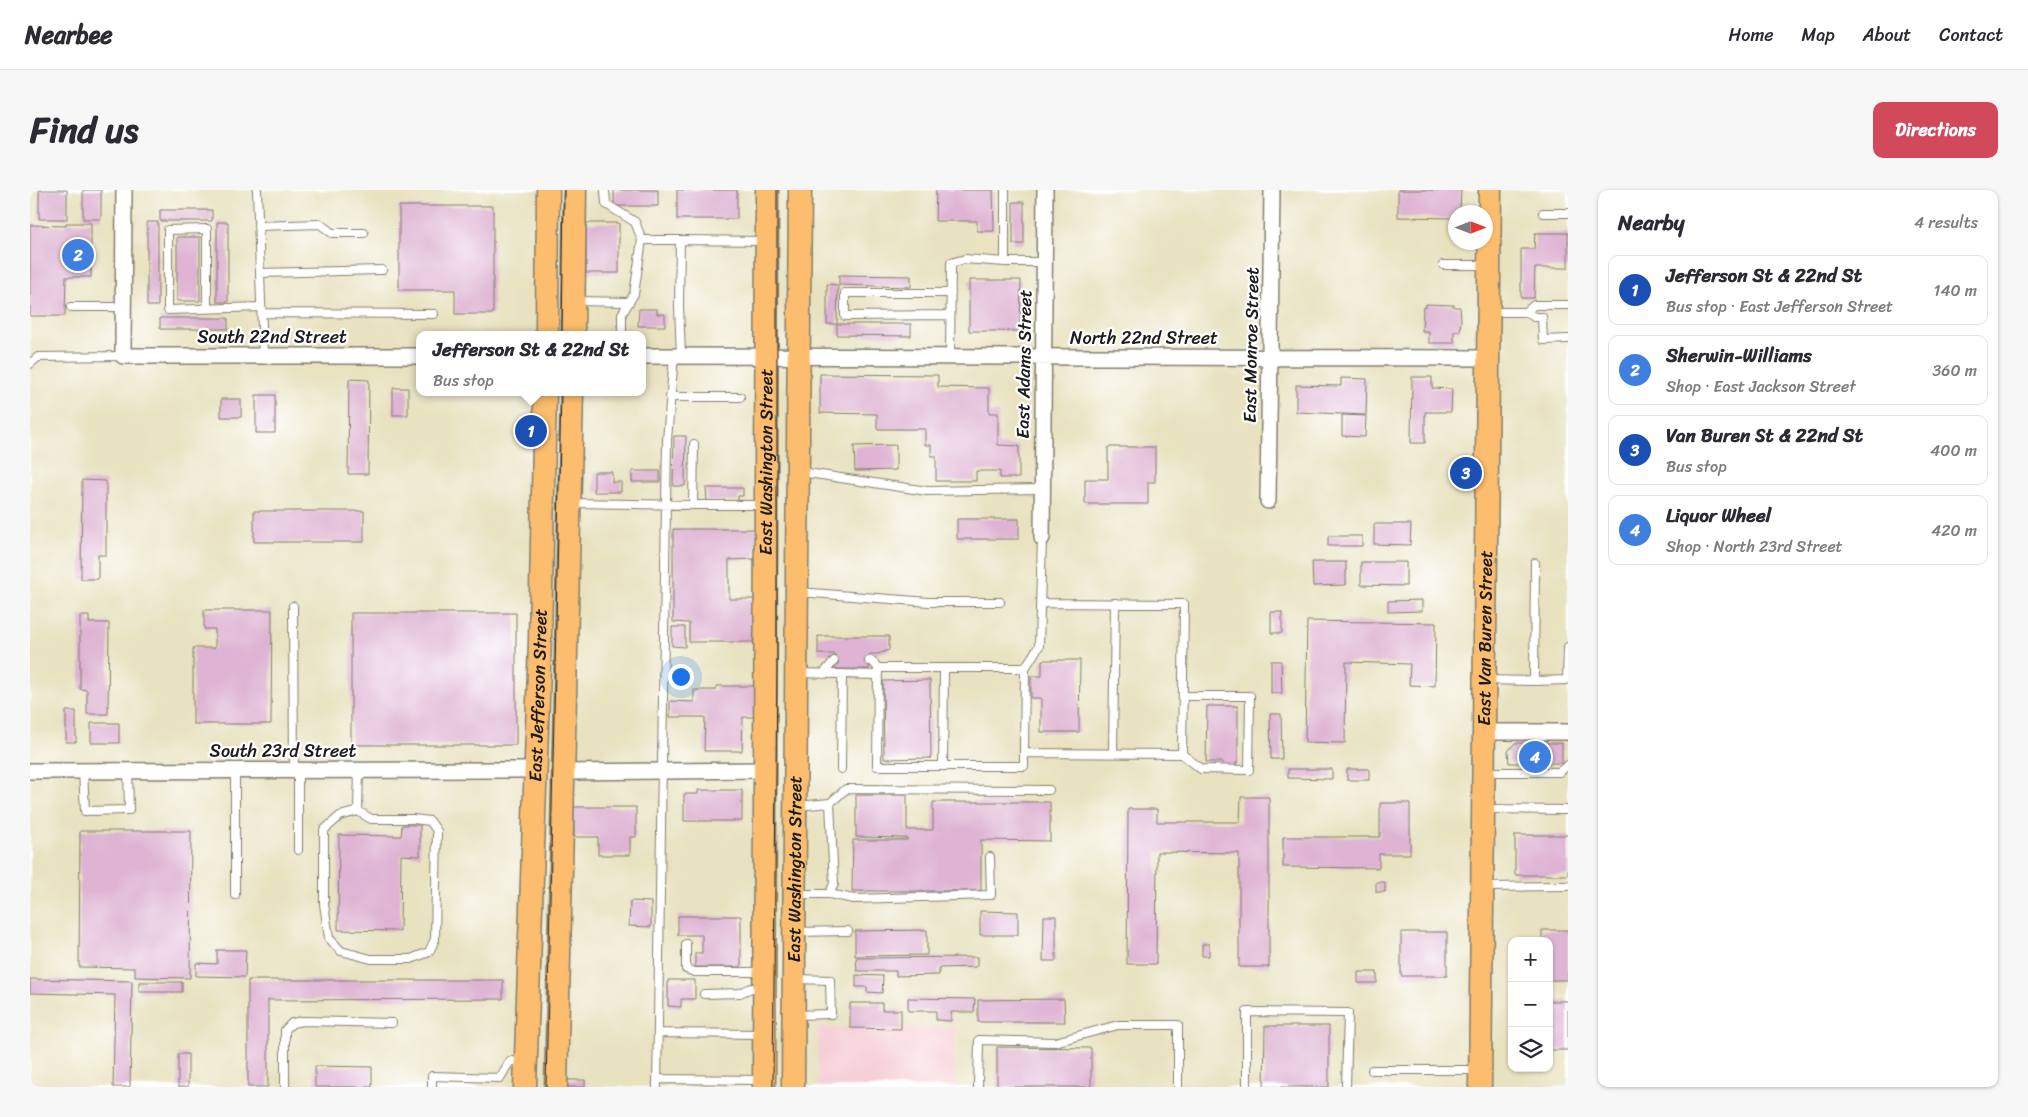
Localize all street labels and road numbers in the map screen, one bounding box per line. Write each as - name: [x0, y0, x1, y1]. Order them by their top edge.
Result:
- street label: East Monroe Street: [1234, 267, 1268, 423]
- street label: East Adams Street: [1007, 289, 1041, 439]
- street label: South 22nd Street: [197, 321, 347, 353]
- street label: North 22nd Street: [1070, 322, 1218, 354]
- street label: East Washington Street: [750, 369, 782, 555]
- street label: East Van Buren Street: [1468, 550, 1502, 726]
- street label: East Jefferson Street: [519, 608, 557, 782]
- street label: South 23rd Street: [210, 735, 357, 767]
- street label: East Washington Street: [778, 775, 811, 962]

